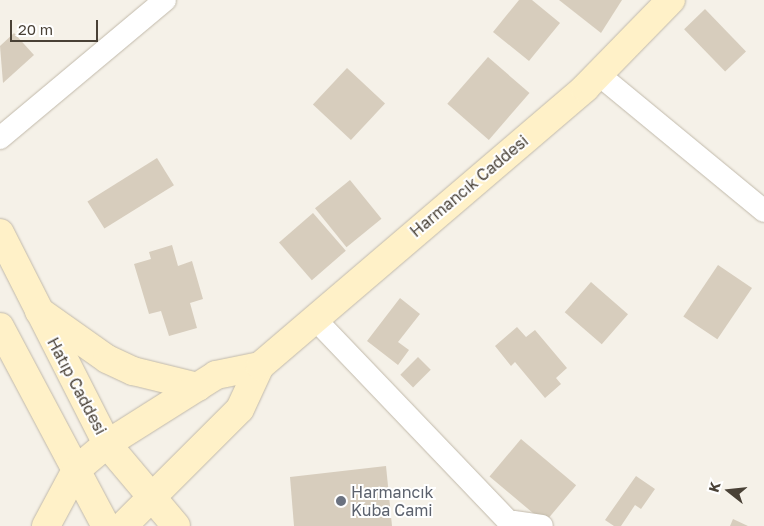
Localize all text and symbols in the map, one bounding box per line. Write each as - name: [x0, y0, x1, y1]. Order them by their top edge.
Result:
- scale bar: [12, 10, 100, 42]
- text: 20 m: [18, 20, 53, 38]
- street label: Harmancık Caddesi: [406, 131, 532, 241]
- street label: Hatıp Caddesi: [43, 334, 111, 438]
- north arrow: [704, 466, 754, 516]
- text: K: [705, 480, 724, 494]
- place label: Harmancık Kuba Cami: [351, 482, 434, 520]
- marker: Harmancık Kuba Cami: [335, 495, 347, 507]

